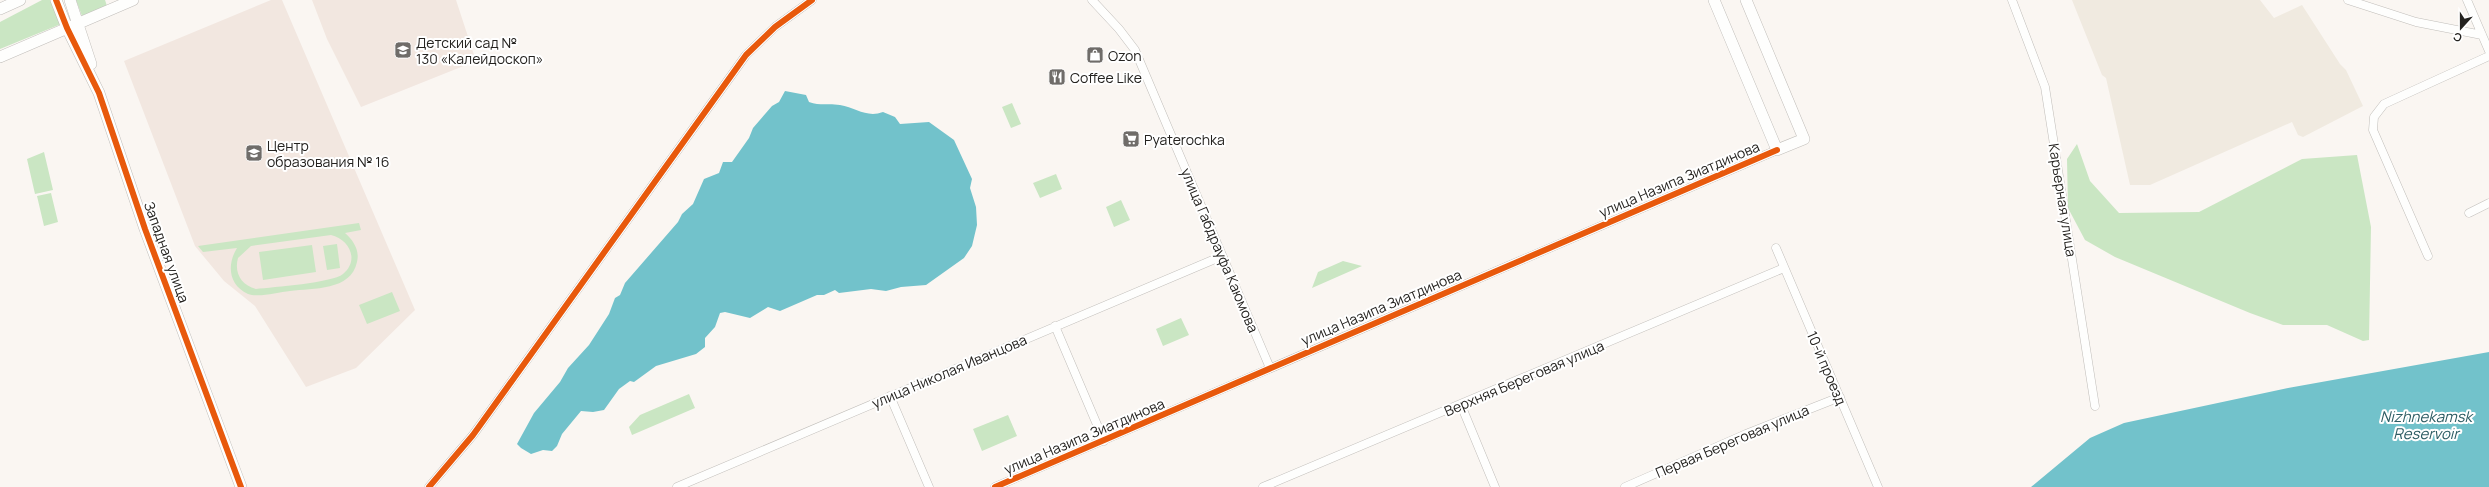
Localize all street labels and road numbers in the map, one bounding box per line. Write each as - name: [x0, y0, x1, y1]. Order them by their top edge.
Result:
- street label: улица Назипа Зиатдинова: [1596, 137, 1762, 221]
- street label: Карьерная улица: [2045, 142, 2081, 258]
- street label: улица Габдрауфа Каюмова: [1177, 165, 1263, 335]
- street label: Западная улица: [140, 199, 194, 305]
- street label: улица Назипа Зиатдинова: [1298, 265, 1464, 349]
- street label: 10-й проезд: [1803, 328, 1851, 408]
- street label: улица Николая Иванцова: [869, 330, 1029, 412]
- street label: Верхняя Береговая улица: [1441, 336, 1607, 420]
- street label: улица Назипа Зиатдинова: [1001, 394, 1167, 478]
- street label: Первая Береговая улица: [1652, 400, 1812, 482]

